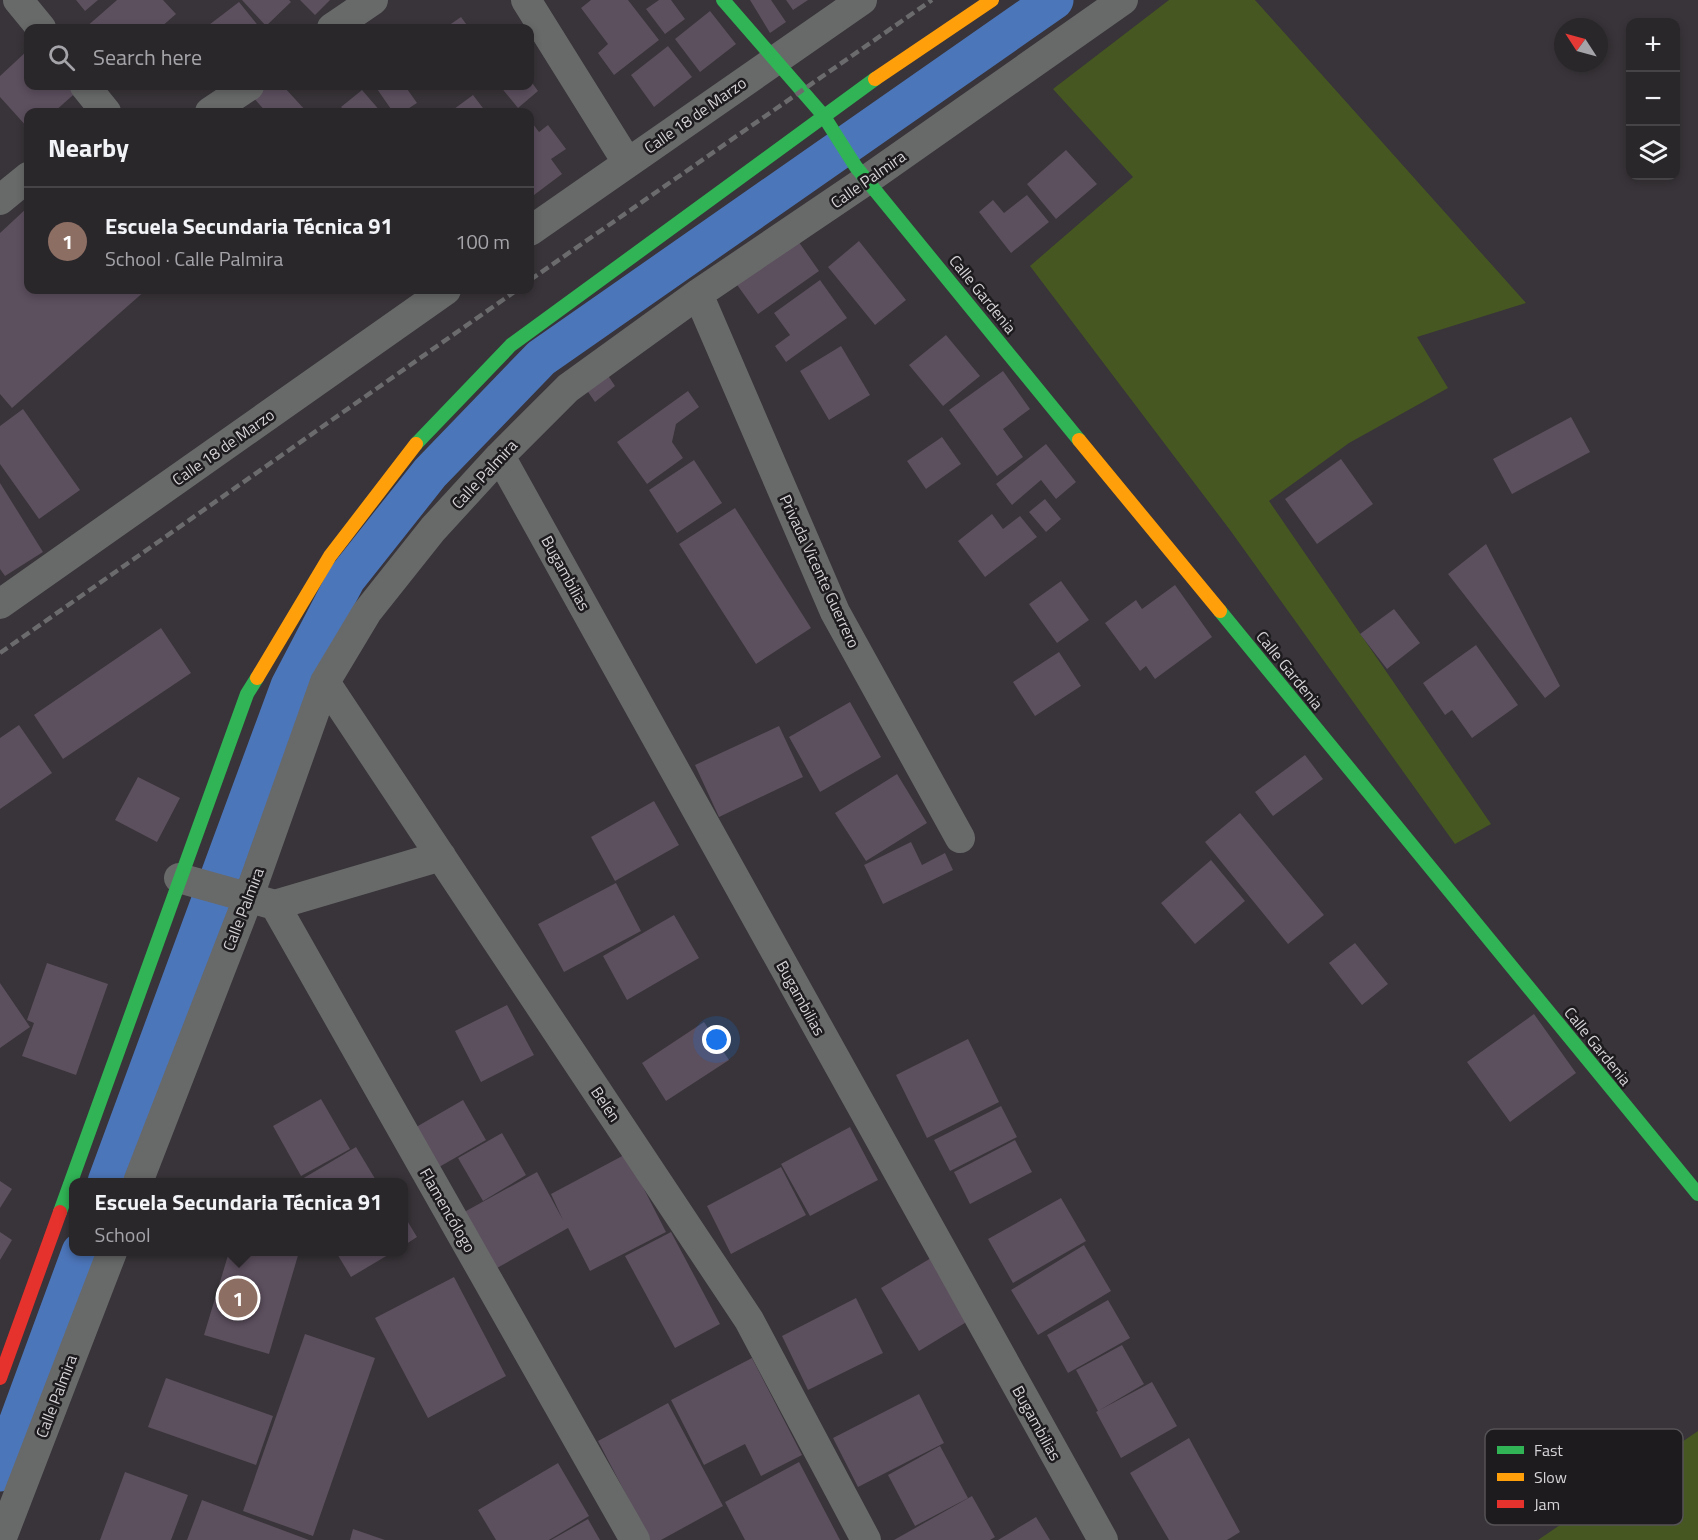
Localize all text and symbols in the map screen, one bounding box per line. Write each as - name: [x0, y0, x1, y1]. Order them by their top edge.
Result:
- north arrow: [1554, 18, 1608, 72]
- map controls: [1626, 18, 1680, 180]
- button: +: [1626, 18, 1680, 72]
- search box: [24, 24, 534, 90]
- text: Search here: [93, 40, 202, 74]
- icon: search: [45, 41, 78, 74]
- street label: Calle 18 de Marzo: [639, 71, 751, 159]
- button: −: [1626, 72, 1680, 126]
- button: layers: [1626, 126, 1680, 180]
- text: Nearby: [48, 128, 129, 167]
- street label: Calle Palmira: [825, 144, 911, 214]
- text: Escuela Secundaria Técnica 91: [105, 209, 393, 243]
- text: 1: [62, 226, 73, 257]
- text: 100 m: [455, 226, 510, 257]
- text: School · Calle Palmira: [105, 243, 283, 274]
- street label: Calle Gardenia: [944, 249, 1022, 339]
- street label: Calle 18 de Marzo: [167, 403, 279, 491]
- street label: Calle Palmira: [445, 434, 523, 514]
- street label: Privada Vicente Guerrero: [774, 490, 866, 652]
- street label: Bugambilias: [535, 531, 597, 615]
- street label: Calle Gardenia: [1251, 625, 1329, 715]
- street label: Calle Palmira: [216, 864, 270, 954]
- street label: Bugambilias: [770, 956, 832, 1040]
- street label: Calle Gardenia: [1559, 1001, 1637, 1091]
- your location: [702, 1025, 731, 1054]
- street label: Belén: [585, 1081, 627, 1127]
- street label: Flamencólogo: [414, 1163, 482, 1257]
- popup: [69, 1178, 408, 1256]
- text: Escuela Secundaria Técnica 91: [95, 1185, 382, 1219]
- text: School: [95, 1219, 151, 1250]
- pin: 1: [218, 1276, 258, 1320]
- street label: Calle Palmira: [29, 1351, 83, 1441]
- street label: Bugambilias: [1006, 1381, 1068, 1465]
- legend: [1485, 1429, 1683, 1525]
- text: Fast: [1534, 1438, 1563, 1462]
- text: Slow: [1534, 1465, 1567, 1489]
- text: Jam: [1534, 1492, 1560, 1516]

